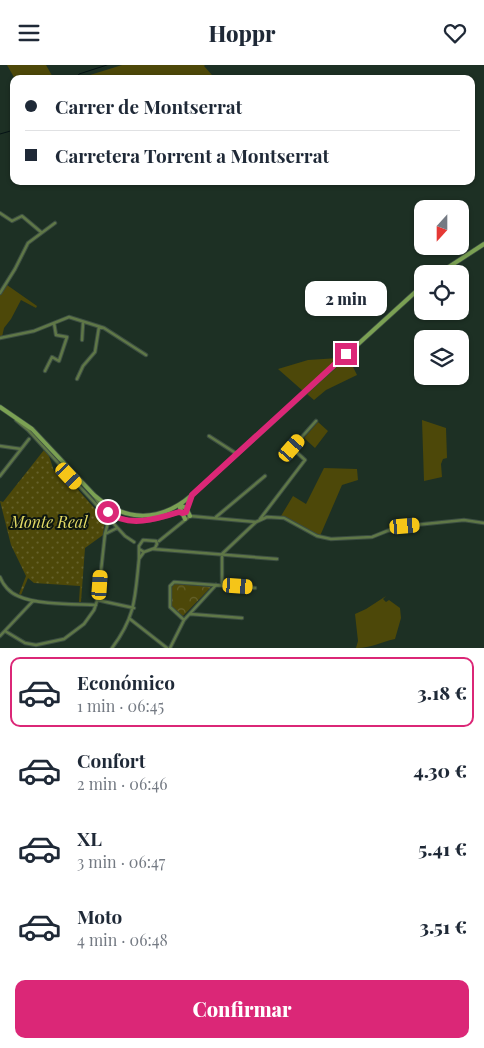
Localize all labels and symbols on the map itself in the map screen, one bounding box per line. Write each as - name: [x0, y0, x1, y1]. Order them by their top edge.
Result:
- north arrow: [414, 200, 469, 255]
- callout: 2 min: [305, 281, 387, 317]
- route end: [335, 343, 357, 365]
- car: [276, 432, 307, 464]
- car: [53, 460, 84, 492]
- route start: [97, 501, 119, 523]
- park label: Monte Real: [9, 511, 88, 532]
- car: [389, 517, 420, 535]
- car: [91, 570, 108, 600]
- car: [222, 577, 253, 595]

